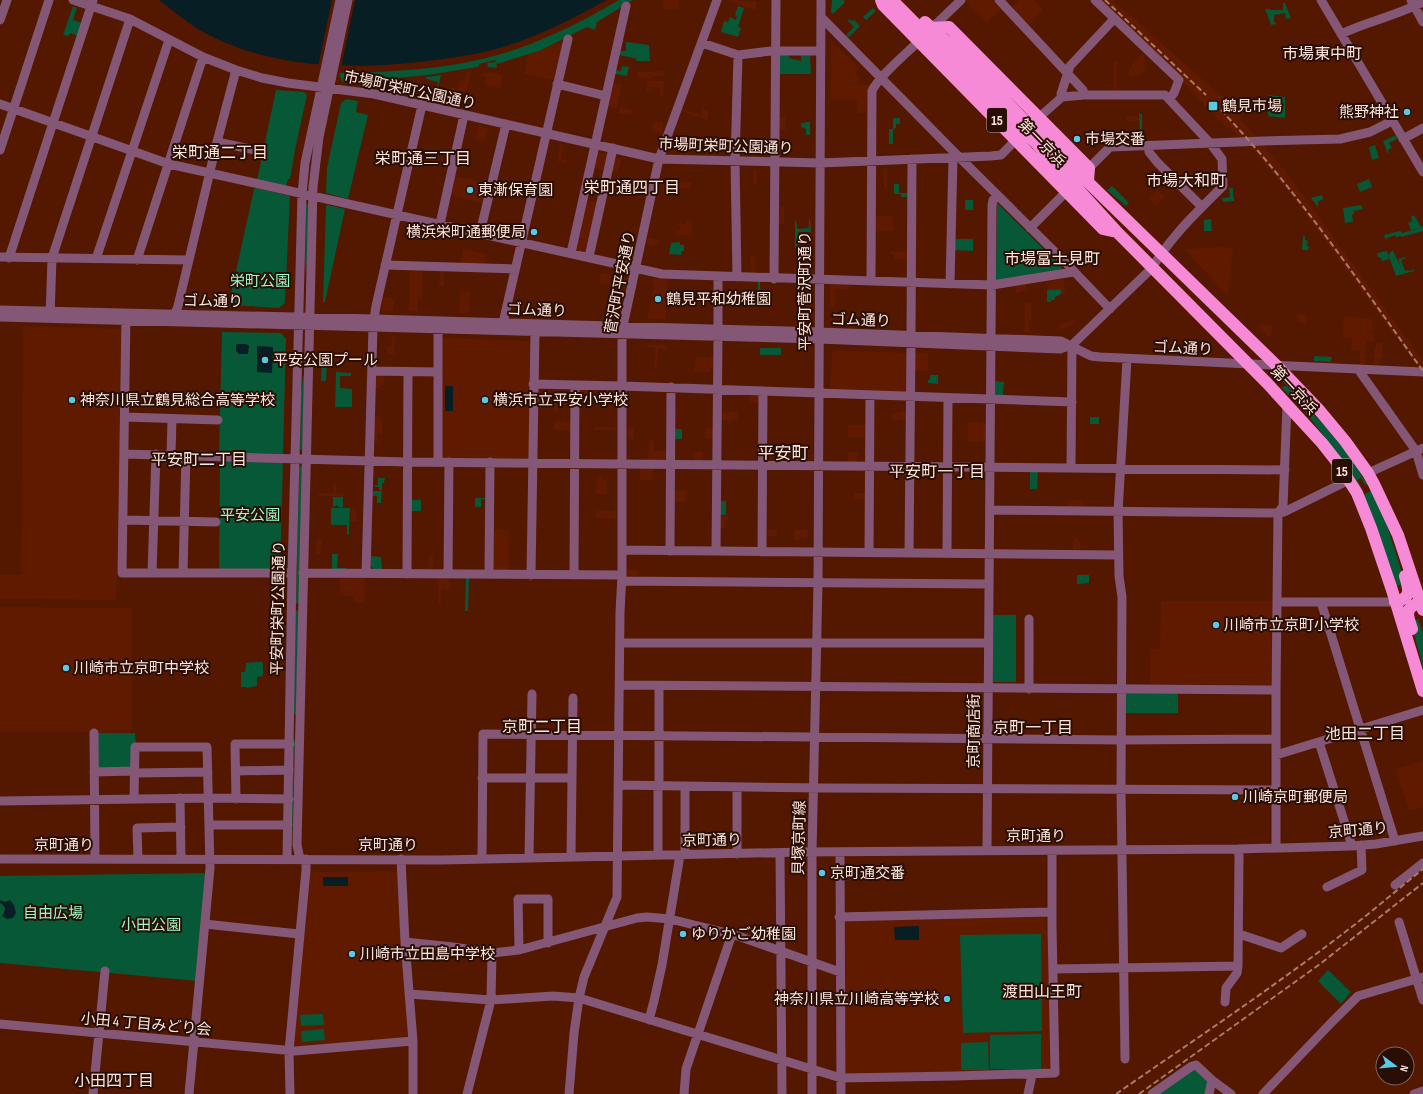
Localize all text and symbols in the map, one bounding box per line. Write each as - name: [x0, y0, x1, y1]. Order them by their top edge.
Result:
- district label: 市場東中町: [1282, 45, 1362, 64]
- street label: 市場町栄町公園通り: [342, 67, 478, 114]
- place label: 鶴見市場: [1222, 97, 1282, 116]
- marker: 鶴見市場: [1207, 100, 1219, 112]
- place label: 熊野神社: [1339, 103, 1399, 122]
- marker: 熊野神社: [1402, 107, 1412, 117]
- road number: 15: [987, 108, 1007, 132]
- street label: 第一京浜: [1014, 115, 1069, 172]
- place label: 市場交番: [1085, 130, 1145, 149]
- marker: 市場交番: [1072, 134, 1082, 144]
- street label: 市場町栄町公園通り: [658, 135, 794, 158]
- district label: 栄町通二丁目: [172, 144, 268, 163]
- district label: 栄町通三丁目: [375, 150, 471, 169]
- district label: 市場大和町: [1146, 172, 1226, 191]
- district label: 栄町通四丁目: [584, 179, 680, 198]
- place label: 東漸保育園: [478, 181, 553, 200]
- marker: 東漸保育園: [465, 185, 475, 195]
- place label: 横浜栄町通郵便局: [406, 223, 526, 242]
- marker: 横浜栄町通郵便局: [529, 227, 539, 237]
- street label: 菅沢町平安通り: [601, 229, 640, 335]
- street label: 平安町菅沢町通り: [796, 231, 815, 351]
- district label: 市場富士見町: [1004, 250, 1100, 269]
- park label: 栄町公園: [230, 272, 290, 291]
- place label: 鶴見平和幼稚園: [666, 290, 771, 309]
- street label: ゴム通り: [183, 291, 243, 312]
- marker: 鶴見平和幼稚園: [653, 294, 663, 304]
- street label: ゴム通り: [507, 300, 567, 321]
- street label: ゴム通り: [831, 310, 891, 331]
- street label: ゴム通り: [1153, 337, 1213, 360]
- place label: 平安公園プール: [273, 351, 378, 370]
- marker: 平安公園プール: [260, 355, 270, 365]
- street label: 第一京浜: [1266, 362, 1321, 419]
- place label: 神奈川県立鶴見総合高等学校: [80, 391, 275, 410]
- place label: 横浜市立平安小学校: [493, 391, 628, 410]
- marker: 神奈川県立鶴見総合高等学校: [67, 395, 77, 405]
- marker: 横浜市立平安小学校: [480, 395, 490, 405]
- district label: 平安町: [758, 444, 809, 464]
- district label: 平安町二丁目: [151, 451, 247, 470]
- road number: 15: [1332, 459, 1352, 483]
- district label: 平安町一丁目: [889, 463, 985, 482]
- park label: 平安公園: [220, 506, 280, 525]
- street label: 平安町栄町公園通り: [268, 540, 289, 676]
- place label: 川崎市立京町小学校: [1224, 616, 1359, 635]
- marker: 川崎市立京町小学校: [1211, 620, 1221, 630]
- place label: 川崎市立京町中学校: [74, 659, 209, 678]
- marker: 川崎市立京町中学校: [61, 663, 71, 673]
- street label: 京町商店街: [965, 693, 984, 769]
- district label: 京町二丁目: [502, 718, 582, 737]
- district label: 京町一丁目: [993, 719, 1073, 738]
- district label: 池田二丁目: [1325, 725, 1405, 744]
- place label: 川崎京町郵便局: [1243, 788, 1348, 807]
- marker: 川崎京町郵便局: [1230, 792, 1240, 802]
- street label: 貝塚京町線: [789, 800, 810, 876]
- street label: 京町通り: [1327, 818, 1389, 843]
- street label: 京町通り: [1006, 827, 1066, 846]
- street label: 京町通り: [682, 830, 742, 851]
- street label: 京町通り: [34, 836, 94, 855]
- street label: 京町通り: [358, 836, 418, 855]
- place label: 京町通交番: [830, 864, 905, 883]
- marker: 京町通交番: [817, 868, 827, 878]
- park label: 自由広場: [23, 904, 83, 923]
- park label: 小田公園: [121, 916, 181, 935]
- place label: ゆりかご幼稚園: [691, 925, 796, 944]
- marker: ゆりかご幼稚園: [678, 929, 688, 939]
- place label: 川崎市立田島中学校: [360, 945, 495, 964]
- marker: 川崎市立田島中学校: [347, 949, 357, 959]
- district label: 渡田山王町: [1002, 983, 1082, 1002]
- place label: 神奈川県立川崎高等学校: [774, 990, 939, 1009]
- marker: 神奈川県立川崎高等学校: [942, 994, 952, 1004]
- street label: 小田 4 丁目みどり会: [80, 1009, 212, 1040]
- north arrow: [1375, 1046, 1415, 1086]
- text: N: [1397, 1064, 1411, 1073]
- district label: 小田四丁目: [74, 1072, 154, 1091]

